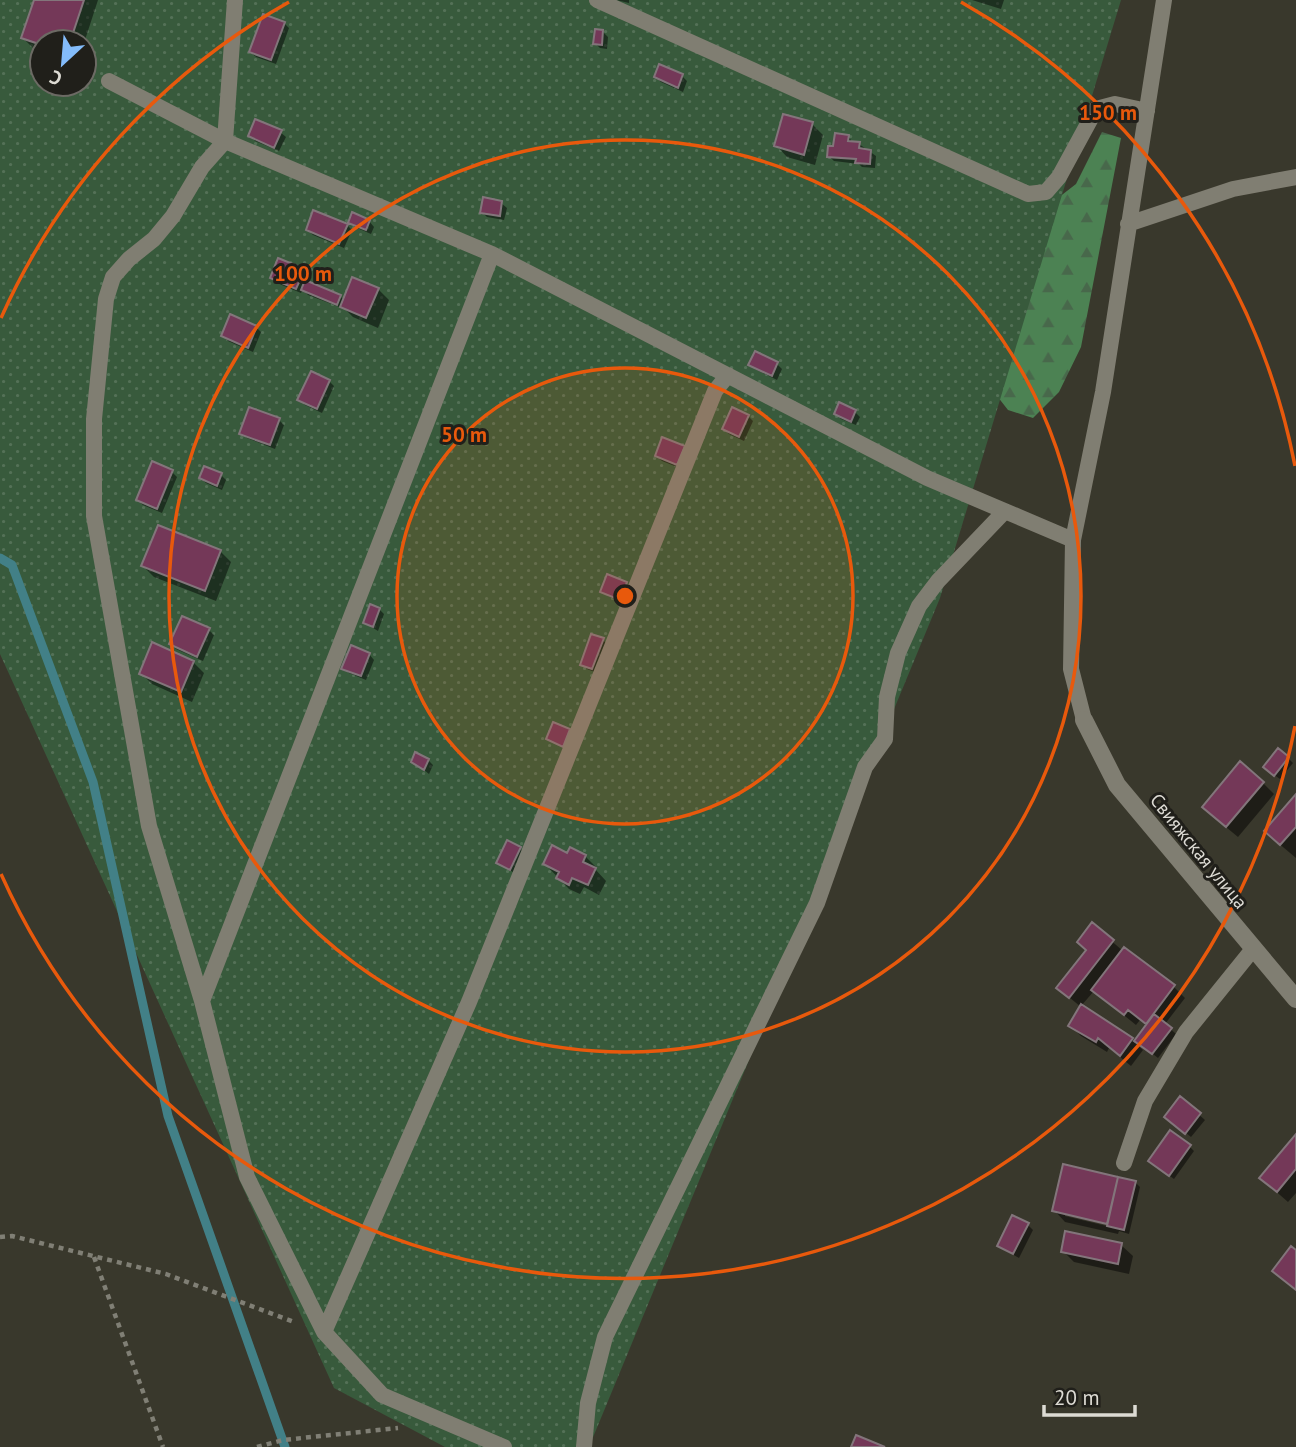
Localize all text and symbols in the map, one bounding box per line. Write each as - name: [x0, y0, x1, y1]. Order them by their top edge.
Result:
- north arrow: [28, 28, 98, 98]
- text: С: [45, 65, 66, 91]
- text: 150 m: [1079, 99, 1137, 126]
- text: 100 m: [274, 260, 332, 287]
- text: 50 m: [441, 421, 487, 448]
- centre of rings: [613, 584, 637, 608]
- street label: Свияжская улица: [1145, 788, 1253, 914]
- scale bar: [1044, 1374, 1135, 1418]
- text: 20 m: [1054, 1384, 1100, 1411]

